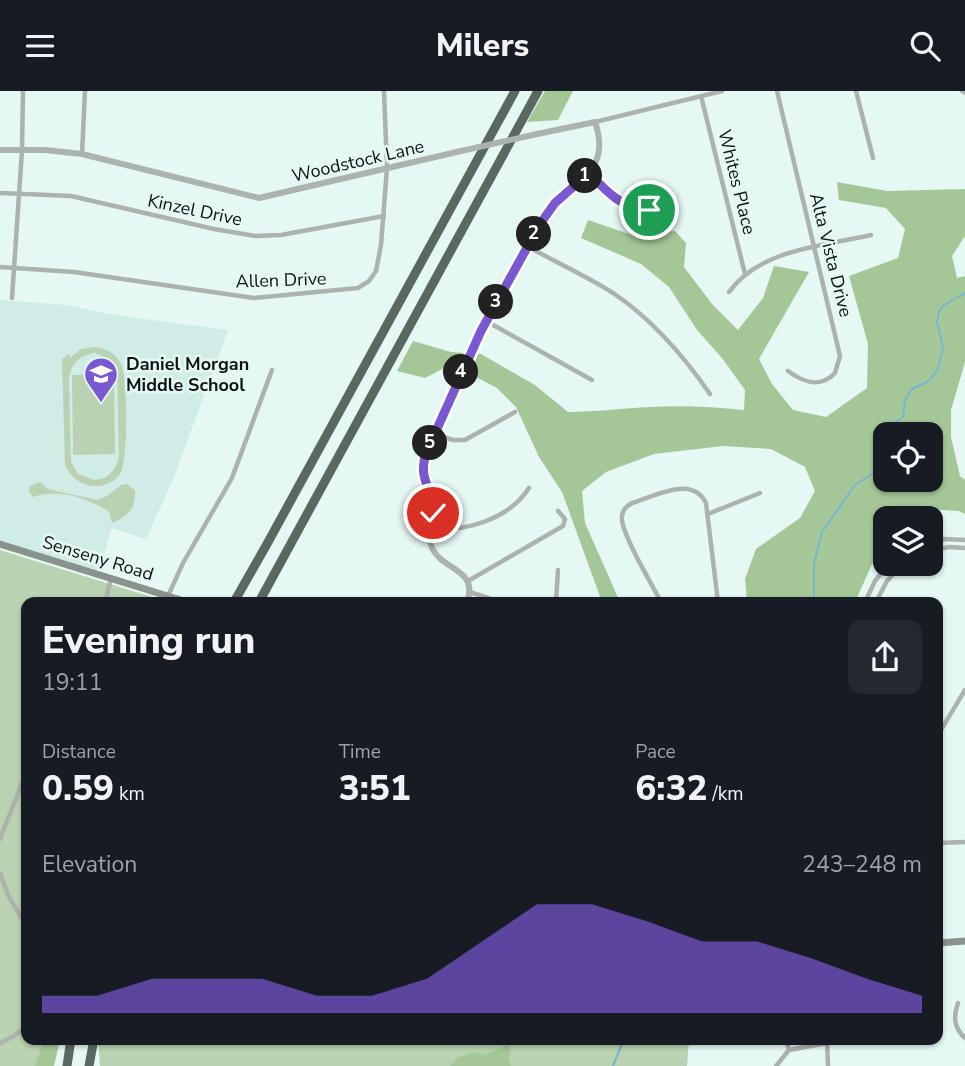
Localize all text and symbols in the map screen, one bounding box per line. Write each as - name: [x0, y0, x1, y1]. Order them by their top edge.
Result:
- text: Milers: [436, 24, 529, 67]
- icon: menu: [21, 27, 59, 65]
- icon: search: [906, 27, 944, 65]
- street label: Whites Place: [712, 127, 762, 237]
- street label: Woodstock Lane: [289, 134, 427, 188]
- pin: 1: [568, 159, 602, 193]
- text: 1: [579, 162, 590, 188]
- pin: [619, 180, 679, 240]
- street label: Kinzel Drive: [146, 188, 244, 232]
- street label: Alta Vista Drive: [804, 190, 858, 320]
- icon: arrive: [630, 191, 668, 229]
- pin: 2: [516, 216, 552, 251]
- text: 2: [528, 220, 539, 246]
- street label: Allen Drive: [235, 266, 327, 294]
- pin: 3: [478, 285, 514, 319]
- text: 3: [490, 288, 501, 314]
- place label: Daniel Morgan Middle School: [126, 352, 249, 397]
- school or university icon: Daniel Morgan Middle School: [82, 355, 120, 404]
- pin: 4: [444, 355, 478, 389]
- text: 4: [455, 358, 466, 384]
- map controls: [873, 422, 943, 576]
- button: locate: [873, 422, 943, 492]
- pin: 5: [412, 425, 448, 461]
- text: 5: [424, 429, 435, 455]
- pin: [403, 483, 463, 543]
- icon: check: [414, 494, 452, 532]
- button: layers: [873, 506, 943, 576]
- street label: Senseny Road: [40, 530, 156, 586]
- text: Evening run: [42, 615, 255, 666]
- button: share: [848, 620, 922, 694]
- text: 19:11: [42, 667, 102, 698]
- text: Distance: [42, 739, 116, 765]
- text: Time: [339, 739, 381, 765]
- text: Pace: [635, 739, 676, 765]
- text: 0.59: [42, 765, 114, 812]
- text: 3:51: [339, 765, 411, 812]
- text: 6:32: [635, 765, 707, 812]
- text: km: [114, 781, 145, 807]
- text: /km: [707, 781, 743, 807]
- text: Elevation: [42, 849, 137, 880]
- text: 243–248 m: [802, 849, 922, 880]

